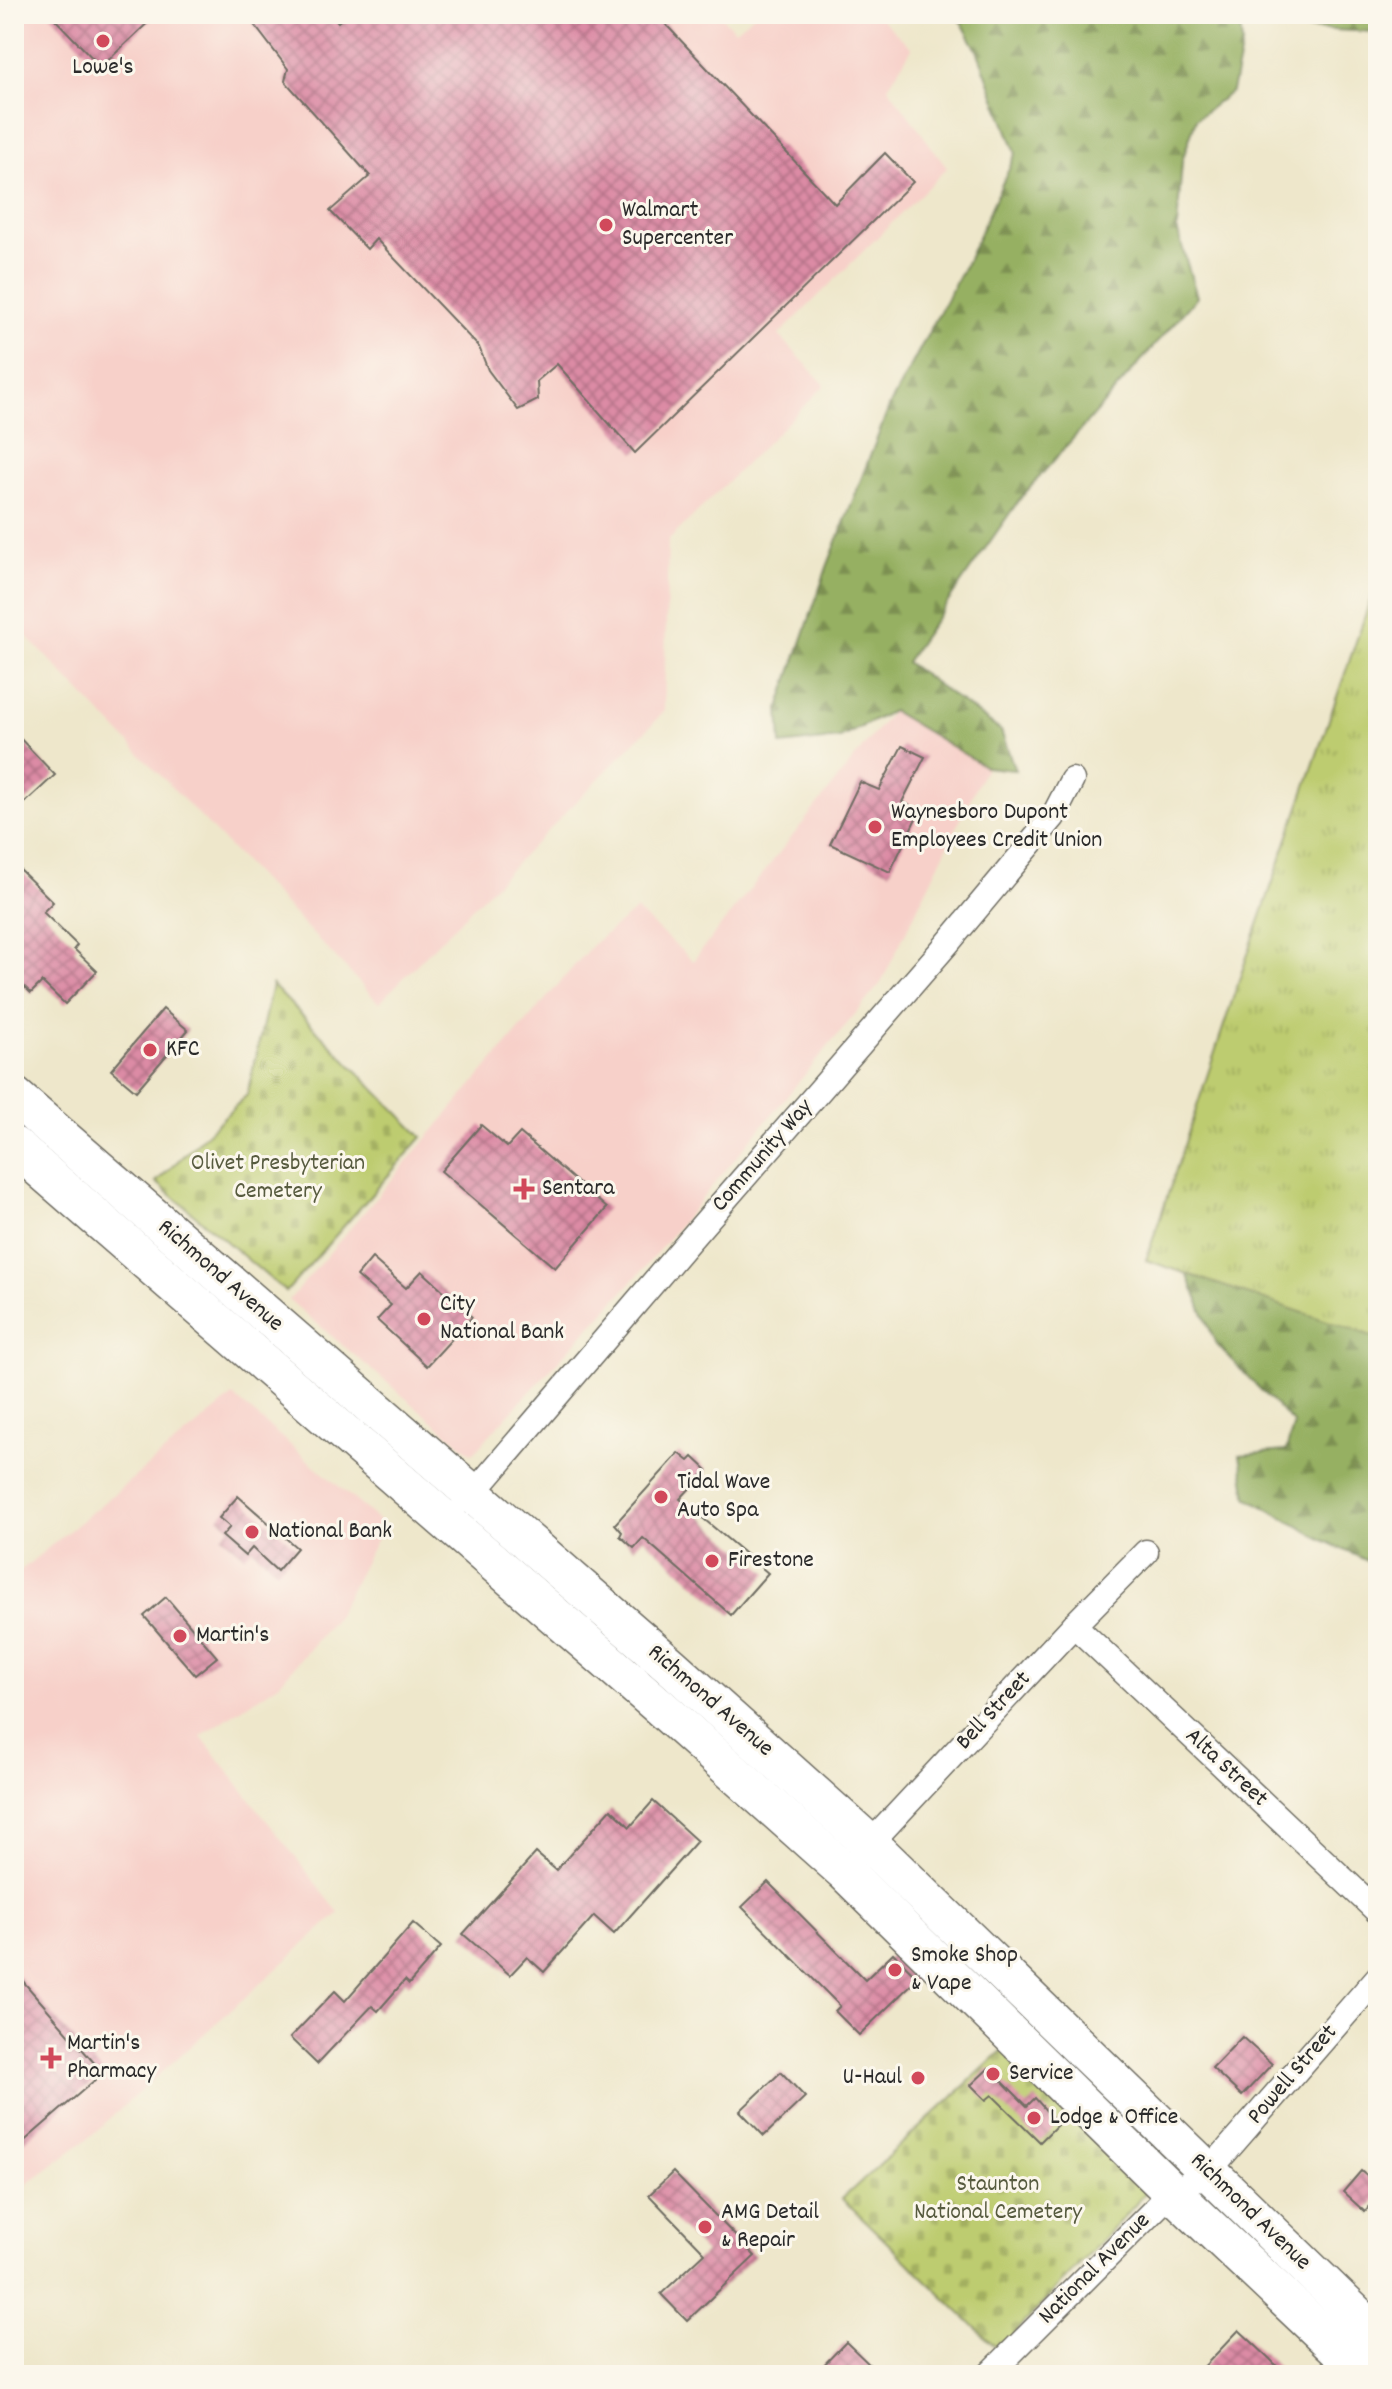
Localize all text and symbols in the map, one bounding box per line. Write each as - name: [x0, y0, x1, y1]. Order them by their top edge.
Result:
- marker: Lowe's: [94, 32, 112, 50]
- place label: Lowe's: [72, 51, 134, 85]
- place label: Walmart Supercenter: [622, 194, 733, 256]
- marker: Walmart Supercenter: [597, 216, 615, 234]
- place label: Waynesboro Dupont Employees Credit Union: [891, 796, 1102, 858]
- marker: Waynesboro Dupont Employees Credit Union: [866, 818, 884, 836]
- place label: KFC: [166, 1033, 200, 1067]
- marker: KFC: [141, 1041, 159, 1059]
- street label: Community Way: [704, 1091, 823, 1220]
- park label: Olivet Presbyterian Cemetery: [191, 1147, 365, 1209]
- place label: Sentara: [542, 1172, 615, 1206]
- marker: Sentara: [513, 1178, 535, 1200]
- street label: Richmond Avenue: [149, 1212, 291, 1340]
- place label: City National Bank: [440, 1288, 564, 1350]
- marker: City National Bank: [415, 1310, 433, 1328]
- place label: Tidal Wave Auto Spa: [677, 1466, 770, 1528]
- marker: Tidal Wave Auto Spa: [652, 1488, 670, 1506]
- place label: National Bank: [268, 1515, 392, 1549]
- marker: National Bank: [243, 1523, 261, 1541]
- place label: Firestone: [728, 1544, 814, 1578]
- marker: Firestone: [703, 1552, 721, 1570]
- place label: Martin's: [196, 1619, 269, 1653]
- marker: Martin's: [171, 1627, 189, 1645]
- street label: Richmond Avenue: [639, 1637, 781, 1765]
- street label: Bell Street: [948, 1664, 1040, 1758]
- street label: Alta Street: [1177, 1721, 1275, 1816]
- place label: Smoke Shop & Vape: [911, 1939, 1018, 2001]
- marker: Smoke Shop & Vape: [886, 1961, 904, 1979]
- street label: Powell Street: [1240, 2017, 1346, 2133]
- place label: Martin's Pharmacy: [67, 2027, 157, 2089]
- marker: Martin's Pharmacy: [42, 2049, 60, 2067]
- place label: Service: [1009, 2057, 1074, 2091]
- place label: U-Haul: [843, 2061, 902, 2095]
- marker: Service: [984, 2065, 1002, 2083]
- marker: U-Haul: [909, 2069, 927, 2087]
- place label: Lodge & Office: [1050, 2101, 1178, 2135]
- marker: Lodge & Office: [1025, 2109, 1043, 2127]
- street label: Richmond Avenue: [1182, 2145, 1318, 2279]
- park label: Staunton National Cemetery: [914, 2168, 1083, 2230]
- place label: AMG Detail & Repair: [721, 2196, 819, 2258]
- street label: National Avenue: [1031, 2205, 1159, 2333]
- marker: AMG Detail & Repair: [696, 2218, 714, 2236]

